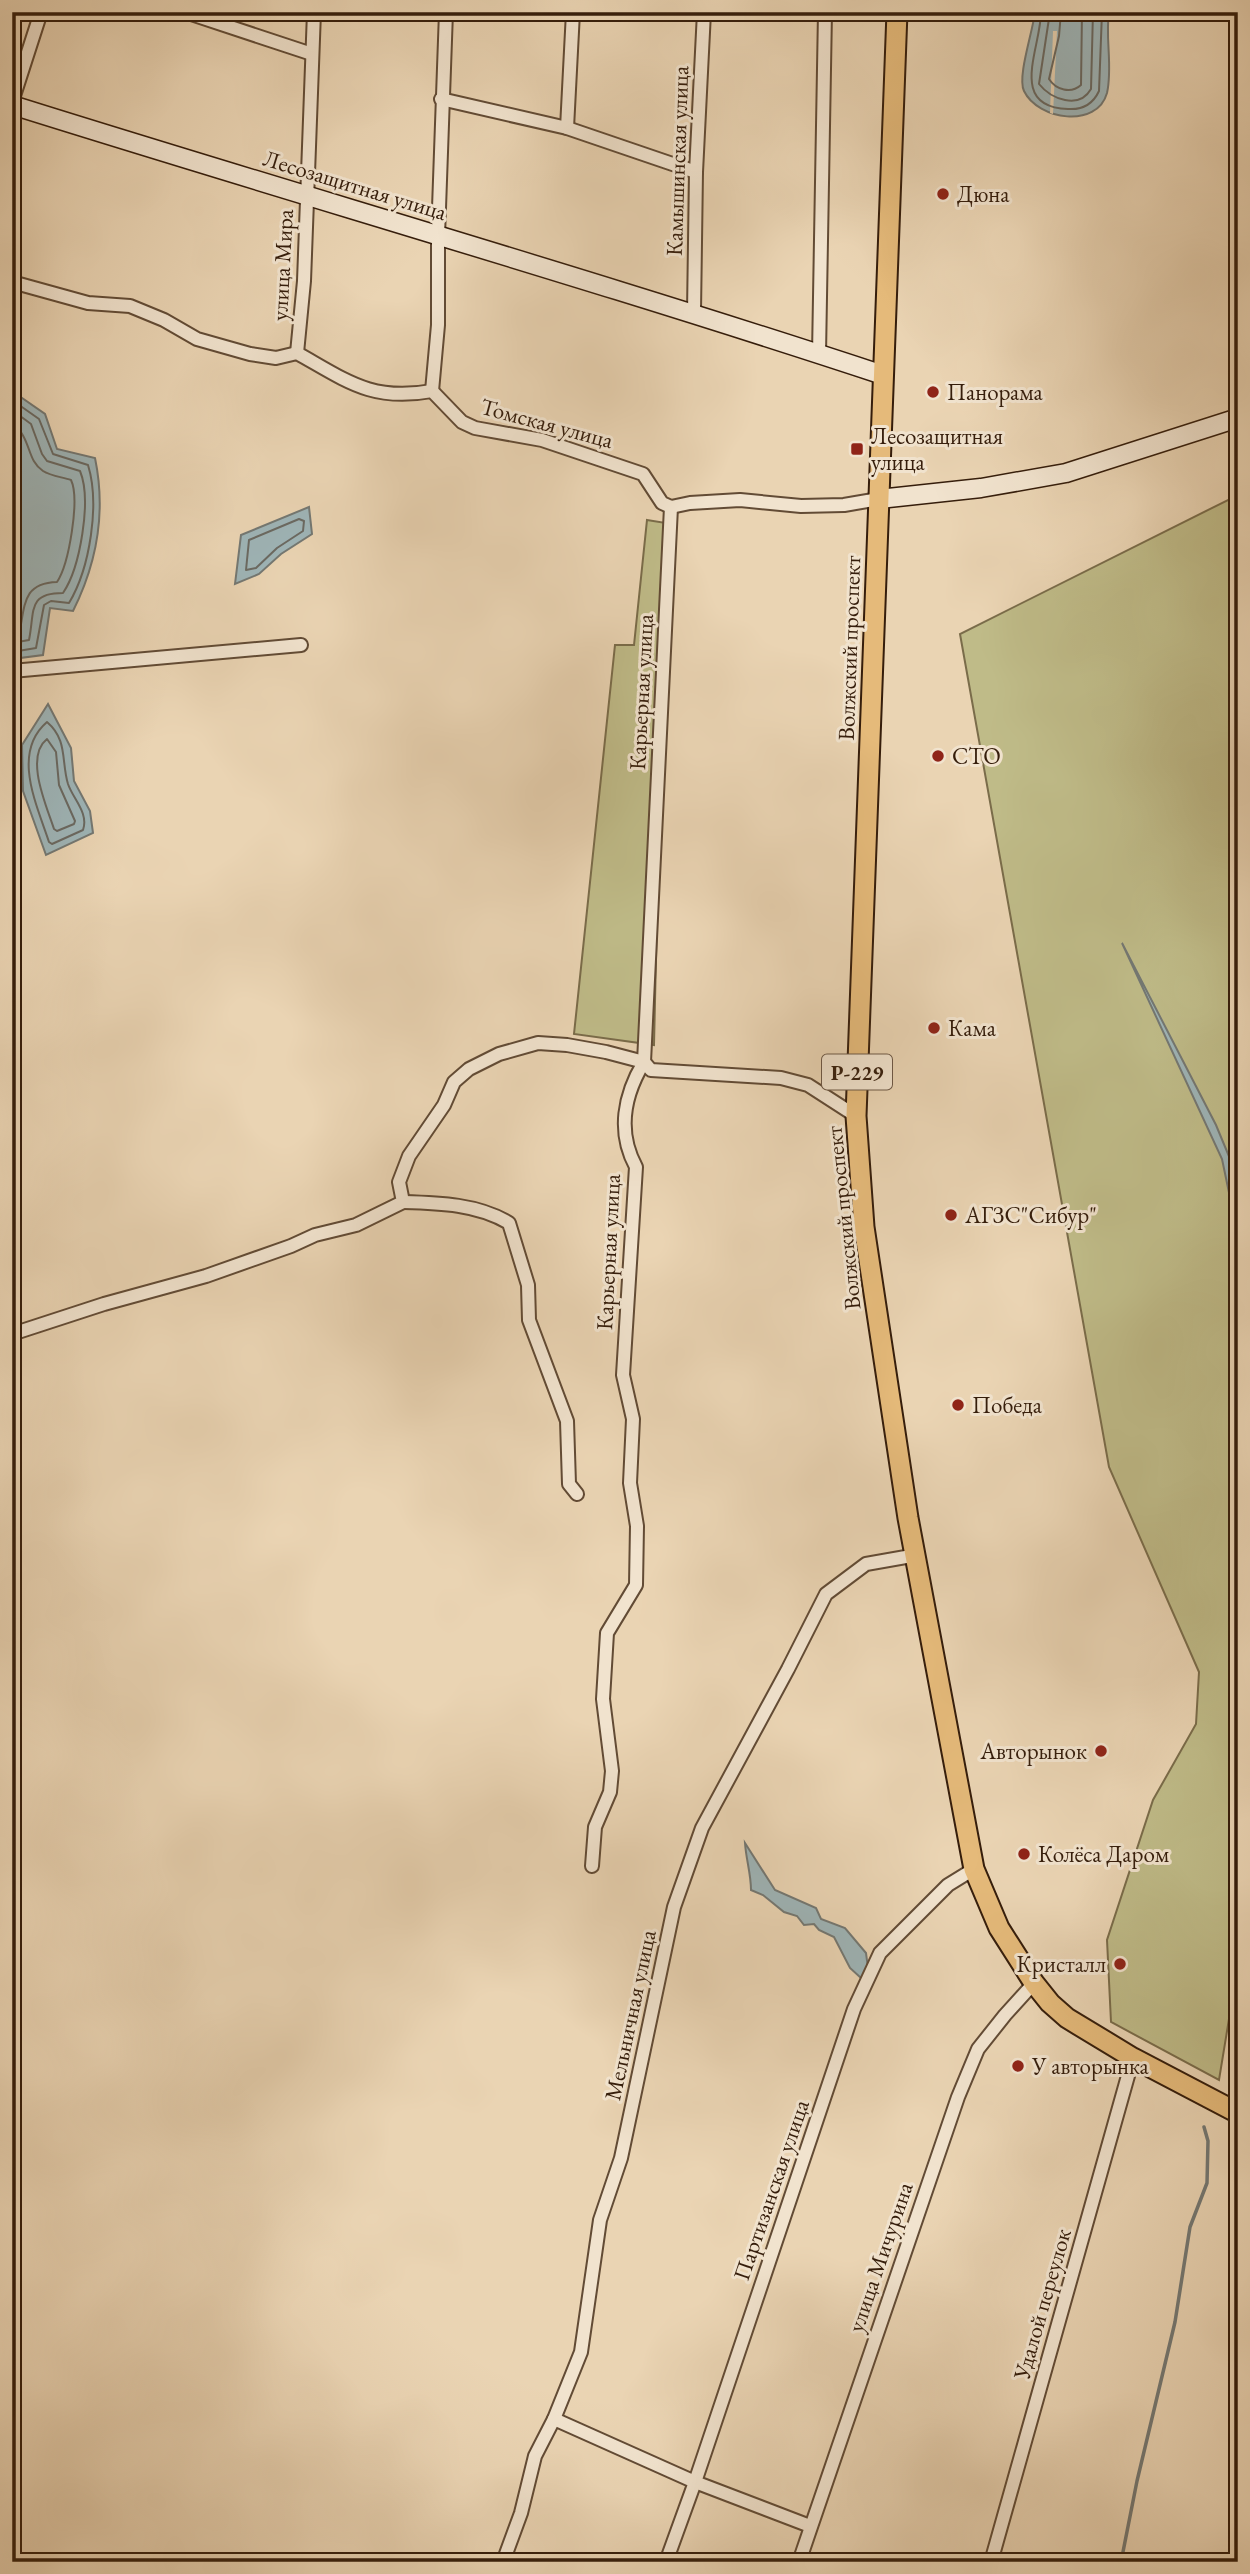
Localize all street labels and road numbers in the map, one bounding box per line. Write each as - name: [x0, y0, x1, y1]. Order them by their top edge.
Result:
- street label: Камышинская улица: [659, 65, 695, 257]
- street label: Лесозащитная улица: [260, 143, 451, 227]
- street label: улица Мира: [264, 208, 300, 322]
- street label: Томская улица: [477, 391, 617, 455]
- street label: Волжский проспект: [831, 555, 867, 741]
- street label: Карьерная улица: [622, 612, 660, 771]
- road number: Р-229: [822, 1054, 892, 1090]
- street label: Волжский проспект: [818, 1124, 868, 1311]
- street label: Карьерная улица: [589, 1172, 627, 1331]
- street label: Мельничная улица: [597, 1926, 663, 2103]
- street label: Партизанская улица: [726, 2095, 816, 2284]
- street label: улица Мичурина: [840, 2177, 920, 2336]
- street label: Удалой переулок: [1006, 2225, 1078, 2384]

